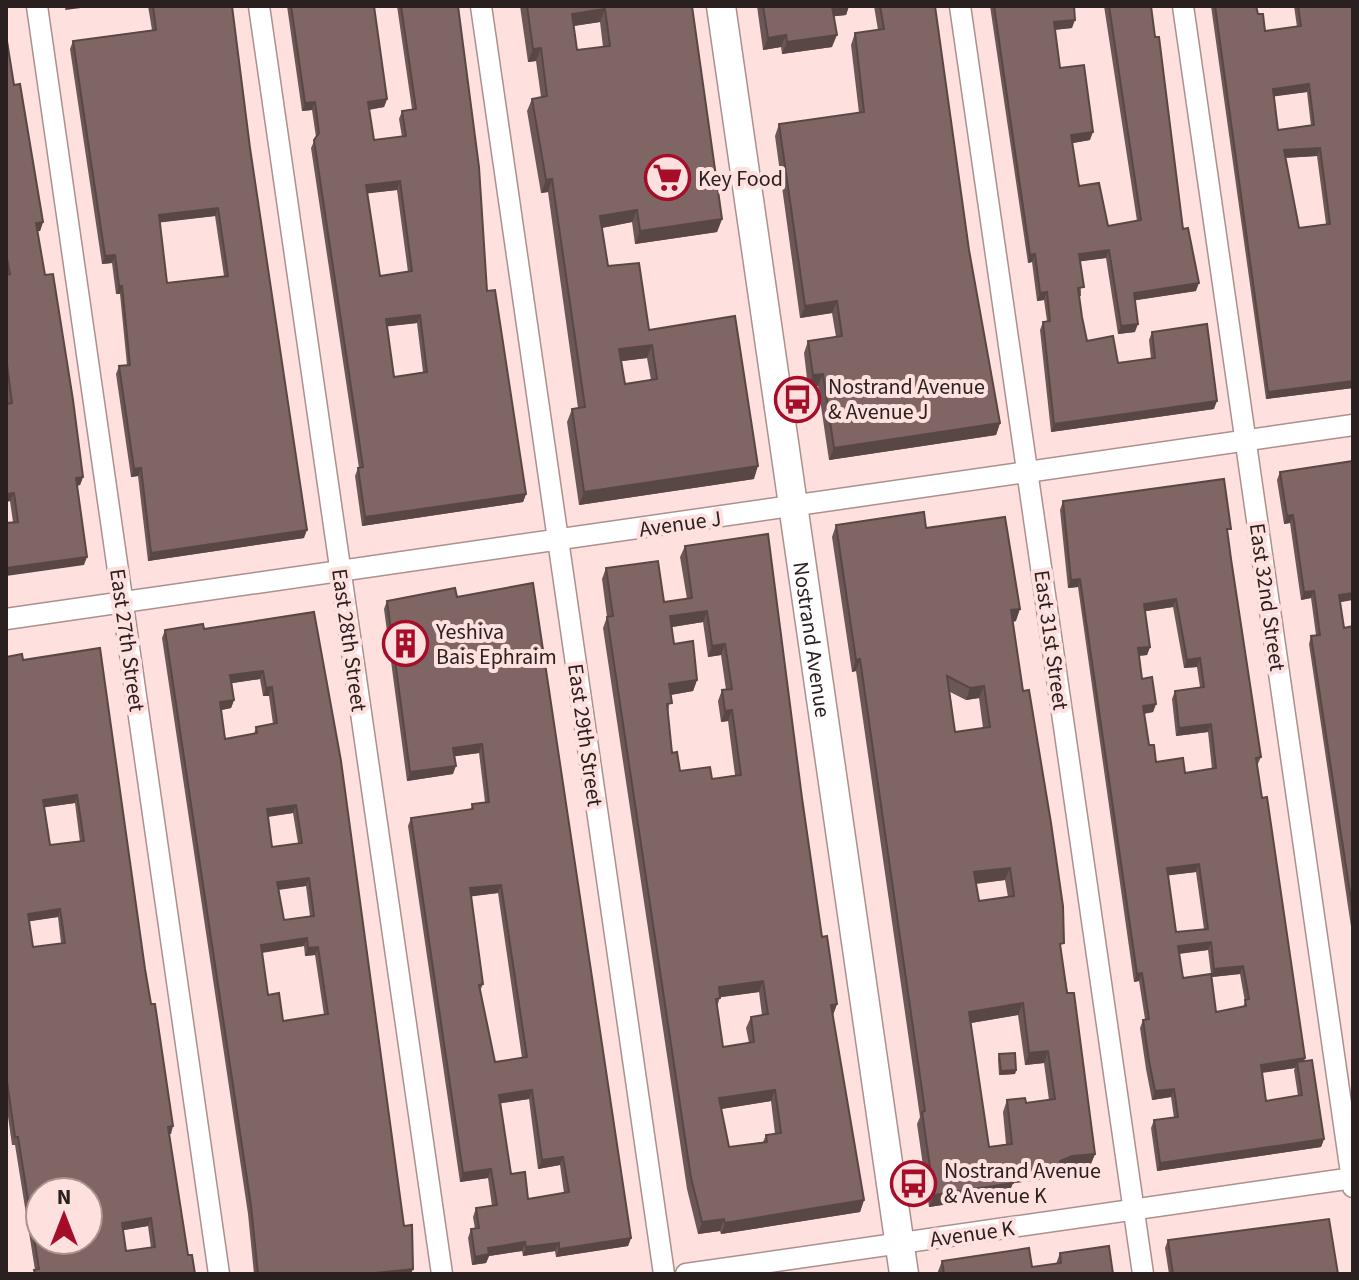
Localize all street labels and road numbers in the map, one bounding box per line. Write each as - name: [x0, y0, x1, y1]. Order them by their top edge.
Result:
- street label: Avenue J: [637, 502, 723, 546]
- street label: East 32nd Street: [1241, 521, 1293, 674]
- street label: Nostrand Avenue: [784, 560, 838, 720]
- street label: East 27th Street: [101, 567, 153, 714]
- street label: East 28th Street: [323, 567, 375, 714]
- street label: East 31st Street: [1025, 568, 1077, 713]
- street label: East 29th Street: [559, 662, 611, 809]
- street label: Avenue K: [928, 1212, 1017, 1256]

